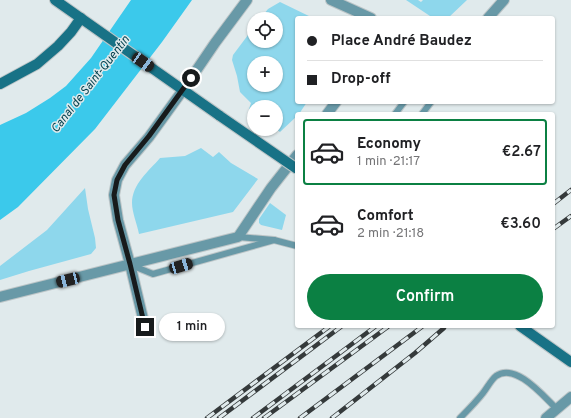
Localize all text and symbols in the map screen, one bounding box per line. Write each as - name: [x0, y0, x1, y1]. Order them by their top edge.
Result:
- map controls: [247, 12, 283, 136]
- button: locate: [247, 12, 283, 48]
- water label: Canal de Saint-Quentin: [48, 32, 134, 137]
- text: Place André Baudez: [331, 32, 472, 51]
- car: [130, 50, 156, 74]
- button: +: [247, 56, 283, 92]
- route start: [182, 69, 200, 87]
- text: Drop-off: [331, 70, 391, 89]
- button: −: [247, 100, 283, 136]
- icon: car: [309, 134, 345, 170]
- text: Economy: [357, 135, 421, 154]
- text: €2.67: [502, 143, 541, 162]
- text: 1 min · 21:17: [357, 154, 420, 170]
- icon: car: [309, 206, 345, 242]
- text: Comfort: [357, 207, 414, 226]
- text: €3.60: [500, 215, 541, 234]
- text: 2 min · 21:18: [357, 226, 424, 242]
- car: [168, 257, 194, 275]
- car: [55, 271, 81, 289]
- button: Confirm: [307, 274, 543, 320]
- callout: 1 min: [159, 313, 225, 341]
- route end: [136, 318, 154, 336]
- text: 1 min: [177, 319, 207, 335]

